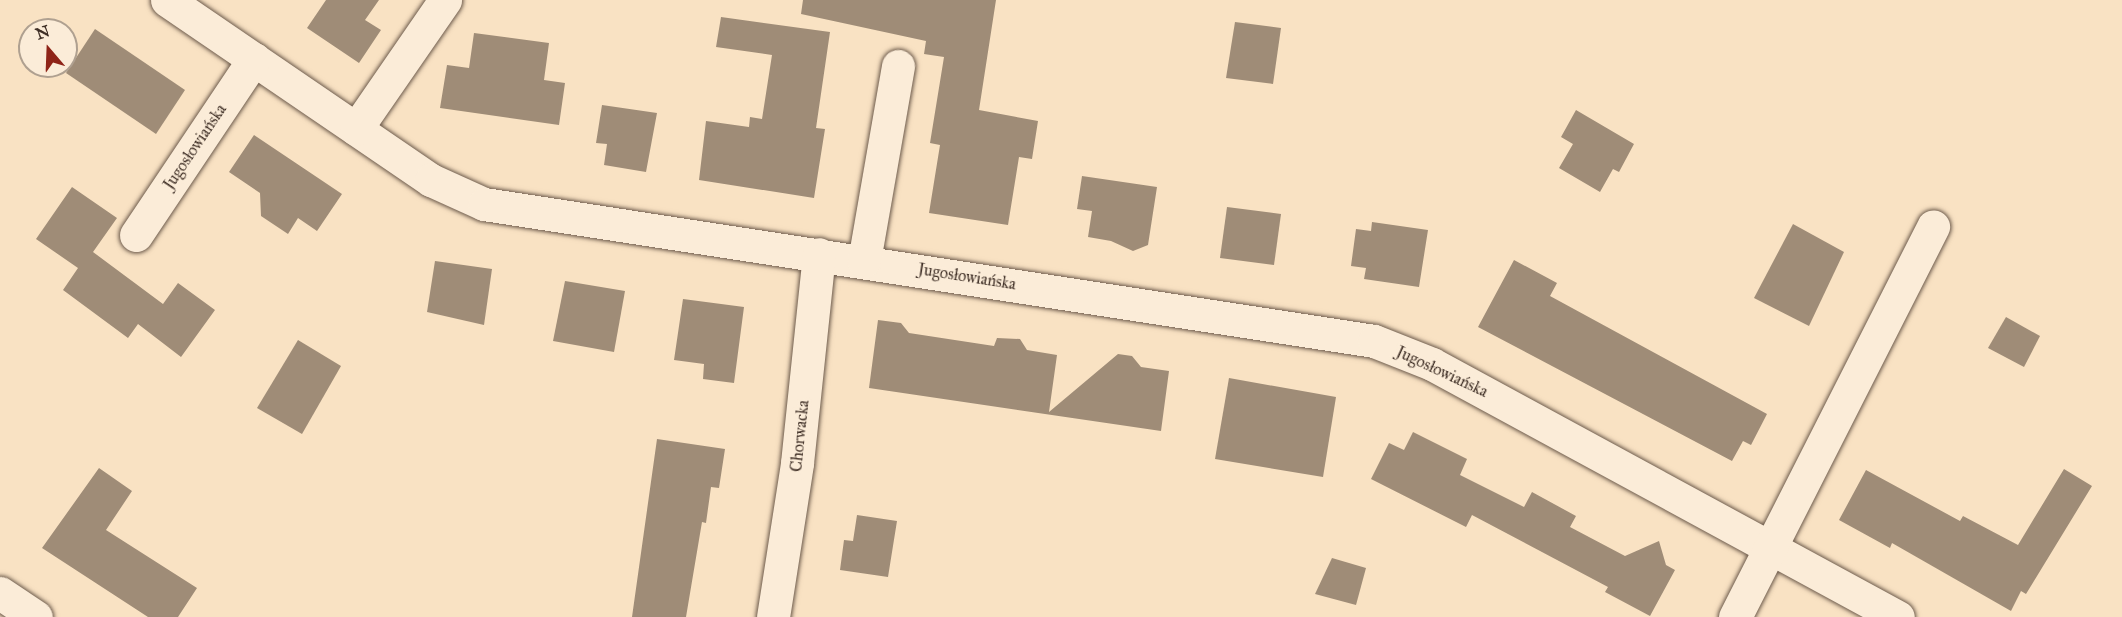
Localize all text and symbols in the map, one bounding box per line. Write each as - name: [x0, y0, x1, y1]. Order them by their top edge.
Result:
- north arrow: [18, 18, 78, 78]
- text: N: [33, 21, 52, 44]
- street label: Jugosłowiańska: [159, 101, 231, 193]
- street label: Jugosłowiańska: [917, 260, 1017, 294]
- street label: Jugosłowiańska: [1393, 342, 1491, 402]
- street label: Chorwacka: [787, 399, 813, 473]

